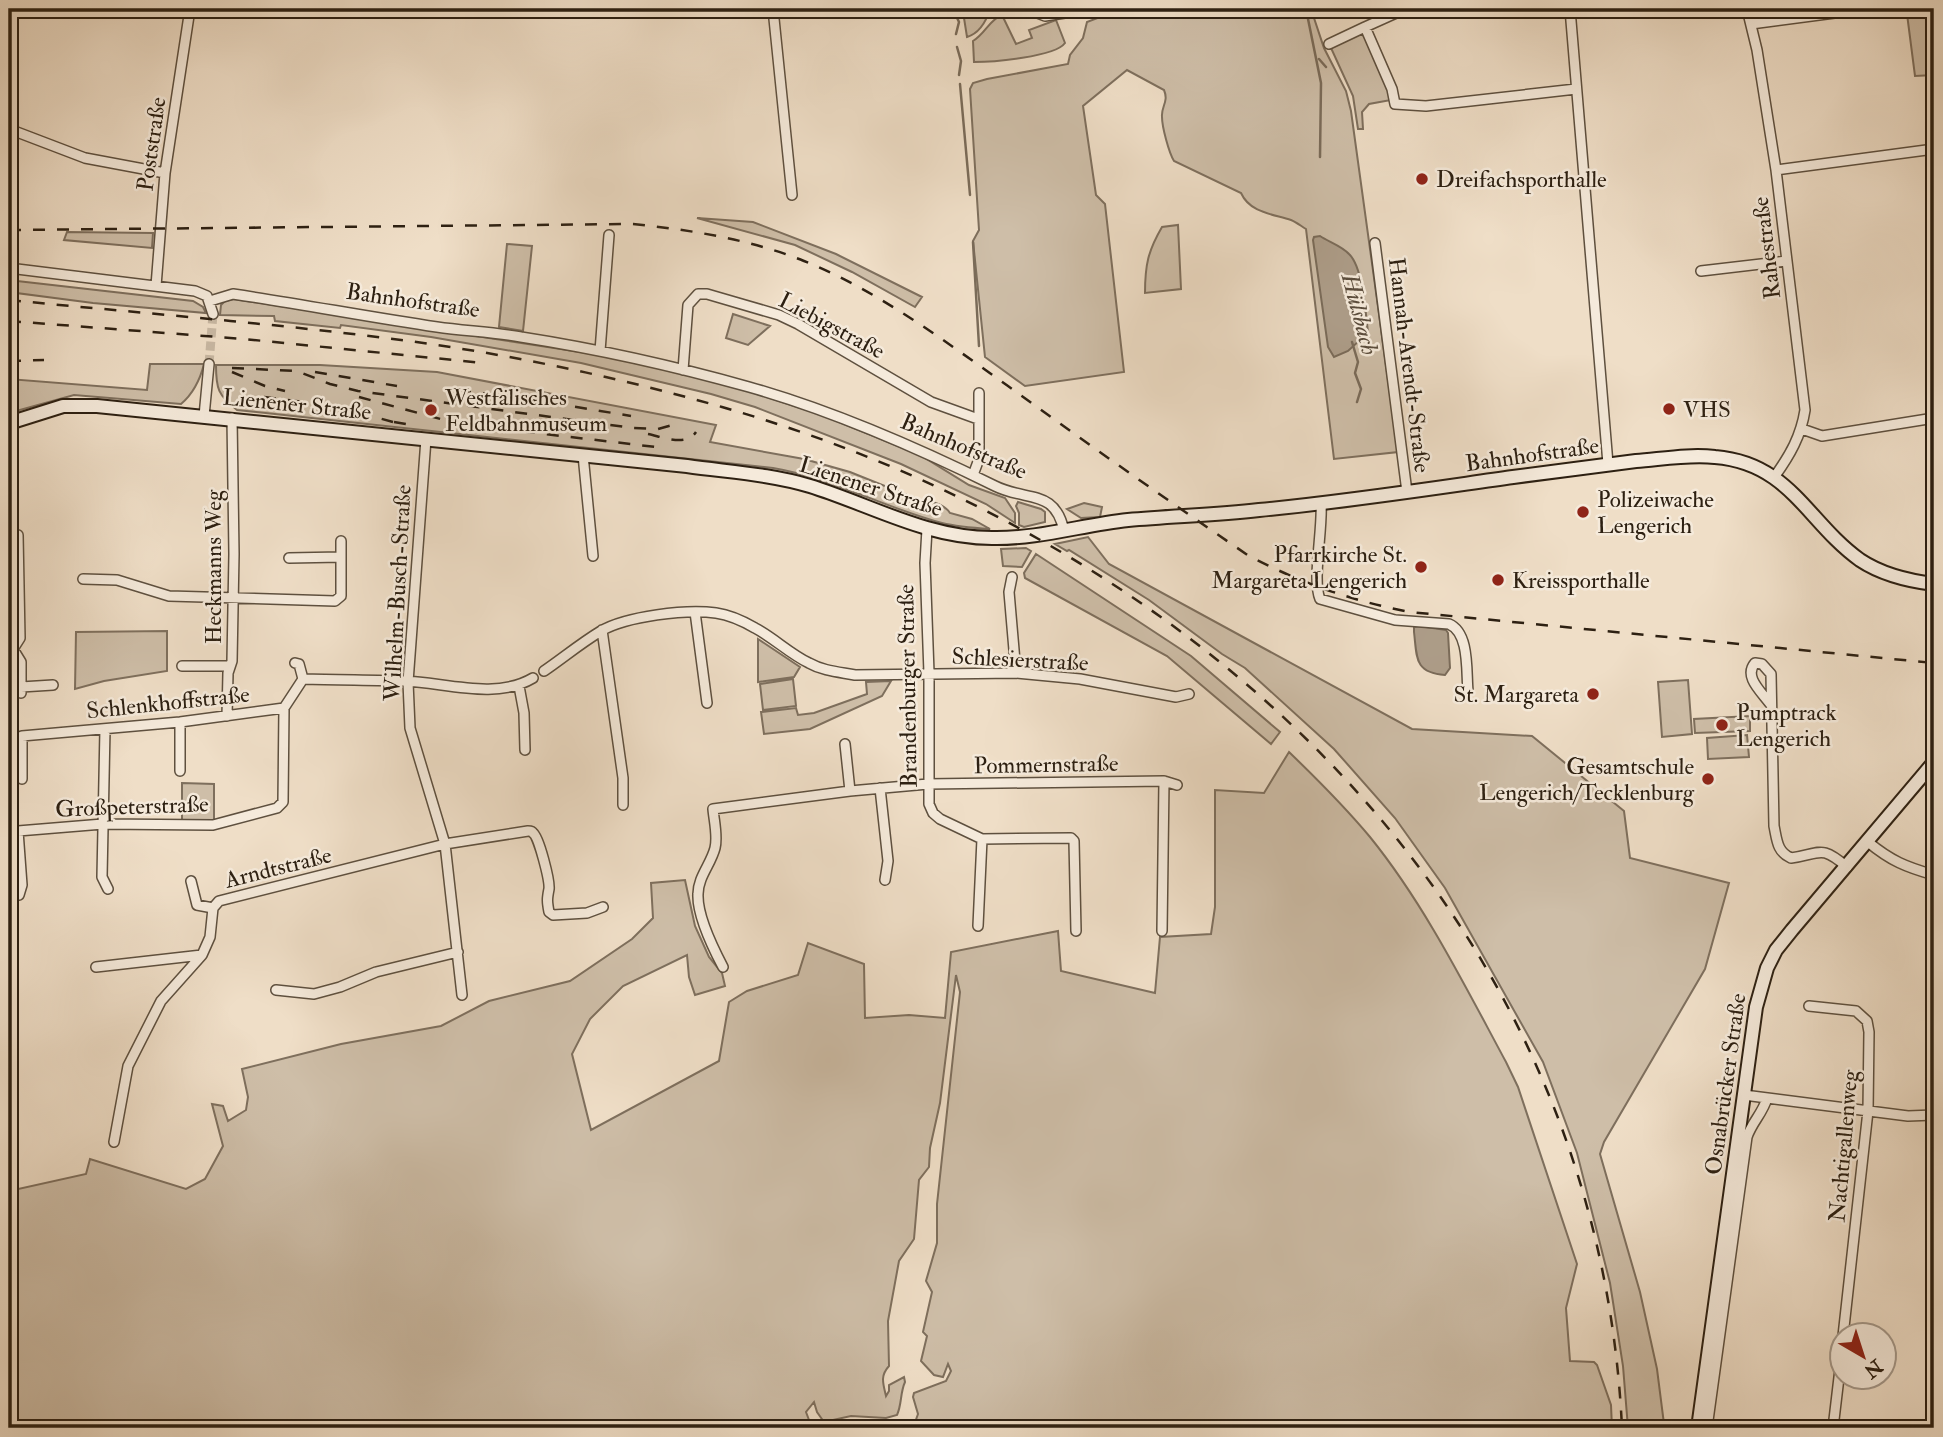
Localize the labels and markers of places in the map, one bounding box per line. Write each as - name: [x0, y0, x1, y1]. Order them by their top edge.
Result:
- place label: Dreifachsporthalle: [1436, 165, 1607, 195]
- marker: Dreifachsporthalle: [1414, 171, 1430, 187]
- place label: Westfälisches Feldbahnmuseum: [444, 383, 607, 438]
- place label: VHS: [1683, 395, 1731, 424]
- marker: VHS: [1661, 401, 1677, 417]
- marker: Westfälisches Feldbahnmuseum: [423, 402, 439, 418]
- place label: Polizeiwache Lengerich: [1597, 485, 1714, 540]
- marker: Polizeiwache Lengerich: [1575, 504, 1591, 520]
- place label: Pfarrkirche St. Margareta Lengerich: [1211, 540, 1407, 595]
- marker: Pfarrkirche St. Margareta Lengerich: [1413, 559, 1429, 575]
- place label: Kreissporthalle: [1512, 566, 1650, 596]
- marker: Kreissporthalle: [1490, 572, 1506, 588]
- place label: St. Margareta: [1454, 680, 1580, 709]
- marker: St. Margareta: [1585, 686, 1601, 702]
- place label: Pumptrack Lengerich: [1736, 698, 1837, 753]
- marker: Pumptrack Lengerich: [1714, 717, 1730, 733]
- place label: Gesamtschule Lengerich/Tecklenburg: [1479, 752, 1695, 807]
- marker: Gesamtschule Lengerich/Tecklenburg: [1700, 771, 1716, 787]

